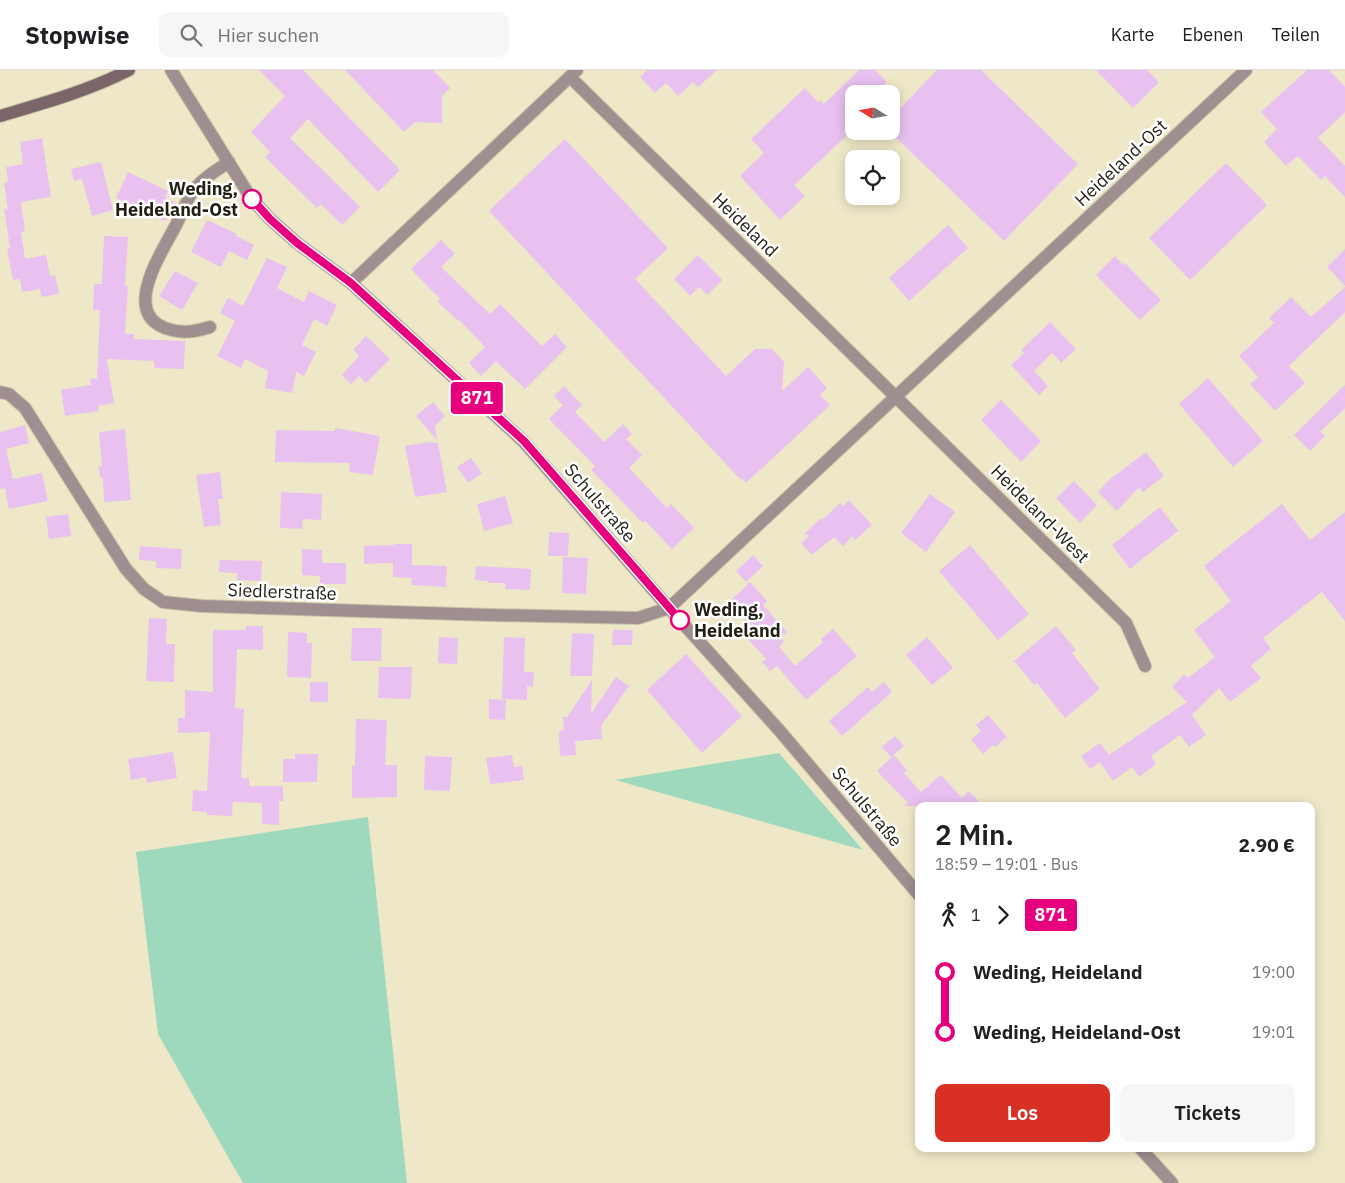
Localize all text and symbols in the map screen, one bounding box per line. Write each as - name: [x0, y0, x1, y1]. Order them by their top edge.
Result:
- search box: [159, 12, 509, 57]
- text: Stopwise: [25, 19, 129, 51]
- icon: search: [177, 21, 205, 49]
- text: Hier suchen: [217, 23, 319, 47]
- text: Karte: [1111, 23, 1154, 46]
- text: Ebenen: [1182, 23, 1243, 46]
- text: Teilen: [1271, 23, 1320, 46]
- north arrow: [845, 85, 900, 140]
- map controls: [845, 85, 900, 205]
- street label: Heideland-Ost: [1070, 114, 1172, 211]
- button: locate: [845, 150, 900, 205]
- place label: Weding, Heideland-Ost: [115, 177, 238, 221]
- street label: Heideland: [708, 188, 783, 262]
- marker: Weding, Heideland-Ost: [242, 189, 262, 209]
- line badge: 871: [448, 382, 506, 414]
- text: 871: [461, 386, 493, 409]
- street label: Schulstraße: [560, 458, 641, 547]
- street label: Heideland-West: [986, 459, 1095, 568]
- street label: Siedlerstraße: [227, 578, 337, 605]
- place label: Weding, Heideland: [694, 598, 781, 642]
- marker: Weding, Heideland: [670, 610, 690, 630]
- street label: Schulstraße: [827, 762, 908, 851]
- text: 2 Min.: [935, 816, 1014, 853]
- text: 2.90 €: [1239, 833, 1295, 857]
- text: 18:59 – 19:01 · Bus: [935, 854, 1078, 874]
- icon: walk: [935, 901, 963, 929]
- icon: forward: [989, 901, 1017, 929]
- text: 871: [1035, 903, 1067, 926]
- text: 1: [971, 905, 981, 925]
- text: Weding, Heideland: [973, 960, 1143, 984]
- text: 19:00: [1252, 962, 1295, 982]
- text: Weding, Heideland-Ost: [973, 1020, 1181, 1044]
- text: 19:01: [1252, 1022, 1295, 1042]
- button: Los: [935, 1084, 1110, 1142]
- button: Tickets: [1120, 1084, 1295, 1142]

